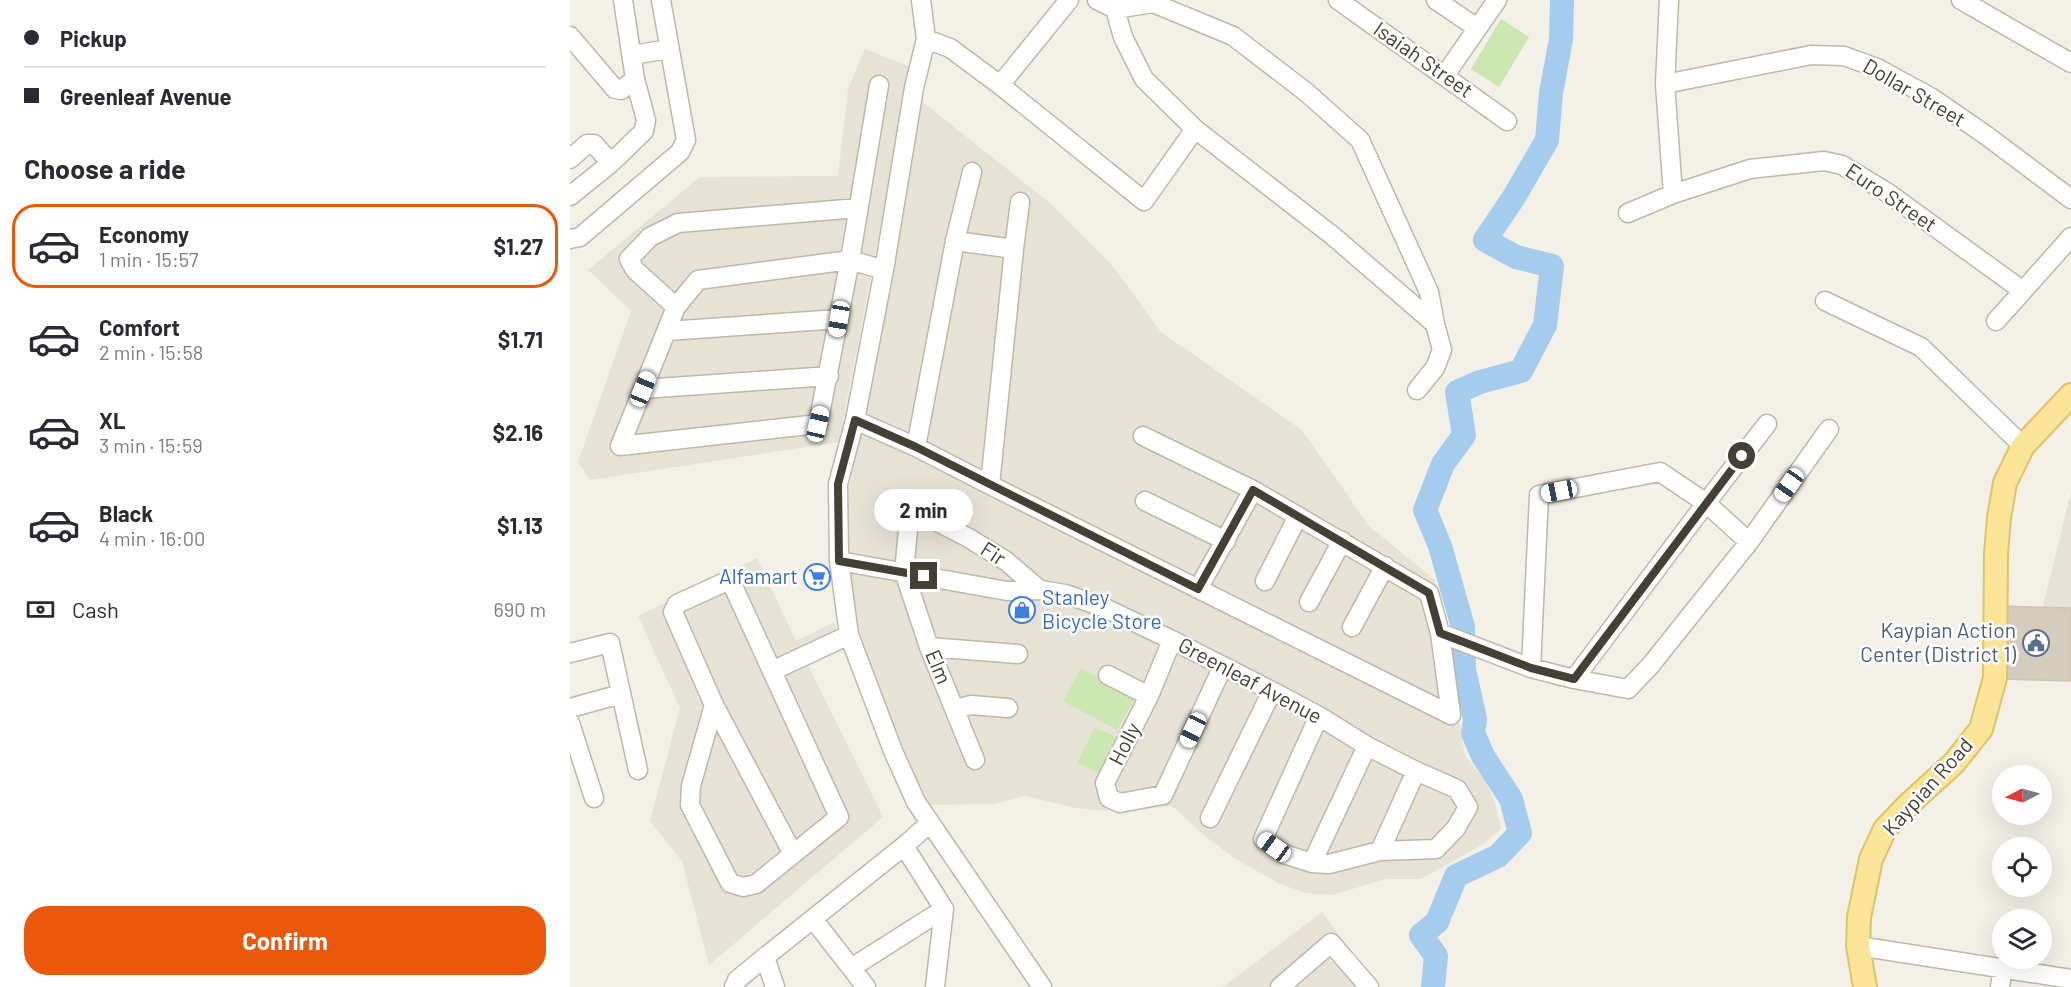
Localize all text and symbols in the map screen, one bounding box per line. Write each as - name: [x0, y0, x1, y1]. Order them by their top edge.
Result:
- street label: Isaiah Street: [1369, 15, 1478, 102]
- text: Pickup: [60, 25, 127, 51]
- street label: Dollar Street: [1859, 52, 1970, 131]
- text: Greenleaf Avenue: [60, 83, 232, 109]
- text: Choose a ride: [24, 152, 186, 184]
- street label: Euro Street: [1842, 157, 1942, 236]
- icon: car: [27, 219, 81, 273]
- text: Economy: [99, 221, 189, 247]
- text: $1.27: [493, 233, 543, 259]
- text: 1 min · 15:57: [99, 247, 198, 271]
- car: [827, 300, 851, 338]
- icon: car: [27, 312, 81, 366]
- text: Comfort: [99, 314, 180, 340]
- text: $1.71: [498, 326, 543, 352]
- text: 2 min · 15:58: [99, 340, 203, 364]
- car: [628, 369, 658, 409]
- car: [805, 404, 831, 444]
- icon: car: [27, 405, 81, 459]
- text: XL: [99, 407, 125, 433]
- text: $2.16: [493, 419, 543, 445]
- text: 3 min · 15:59: [99, 433, 203, 457]
- route start: [1728, 442, 1755, 469]
- car: [1771, 465, 1807, 505]
- car: [1540, 479, 1578, 503]
- callout: 2 min: [874, 489, 974, 531]
- icon: car: [27, 498, 81, 552]
- text: 2 min: [900, 498, 947, 522]
- text: Black: [99, 500, 153, 526]
- text: $1.13: [497, 512, 543, 538]
- text: 4 min · 16:00: [99, 526, 205, 550]
- street label: Fir: [977, 535, 1011, 570]
- supermarket icon: Alfamart: [802, 562, 832, 592]
- route end: [910, 562, 937, 589]
- place label: Alfamart: [719, 563, 798, 588]
- place label: Stanley Bicycle Store: [1042, 584, 1162, 633]
- icon: cash: [24, 593, 57, 626]
- shop icon: Stanley Bicycle Store: [1007, 595, 1037, 625]
- text: Cash: [72, 596, 119, 622]
- text: 690 m: [493, 597, 546, 621]
- place label: Kaypian Action Center (District 1): [1860, 617, 2017, 666]
- public building icon: Kaypian Action Center (District 1): [2021, 628, 2051, 658]
- street label: Greenleaf Avenue: [1175, 631, 1327, 728]
- street label: Elm: [921, 645, 958, 687]
- car: [1177, 710, 1209, 750]
- street label: Holly: [1102, 718, 1145, 769]
- street label: Kaypian Road: [1877, 732, 1977, 840]
- north arrow: [1992, 765, 2052, 825]
- map controls: [1992, 765, 2052, 969]
- car: [1254, 829, 1294, 865]
- button: locate: [1992, 837, 2052, 897]
- button: Confirm: [24, 906, 546, 975]
- button: layers: [1992, 909, 2052, 969]

